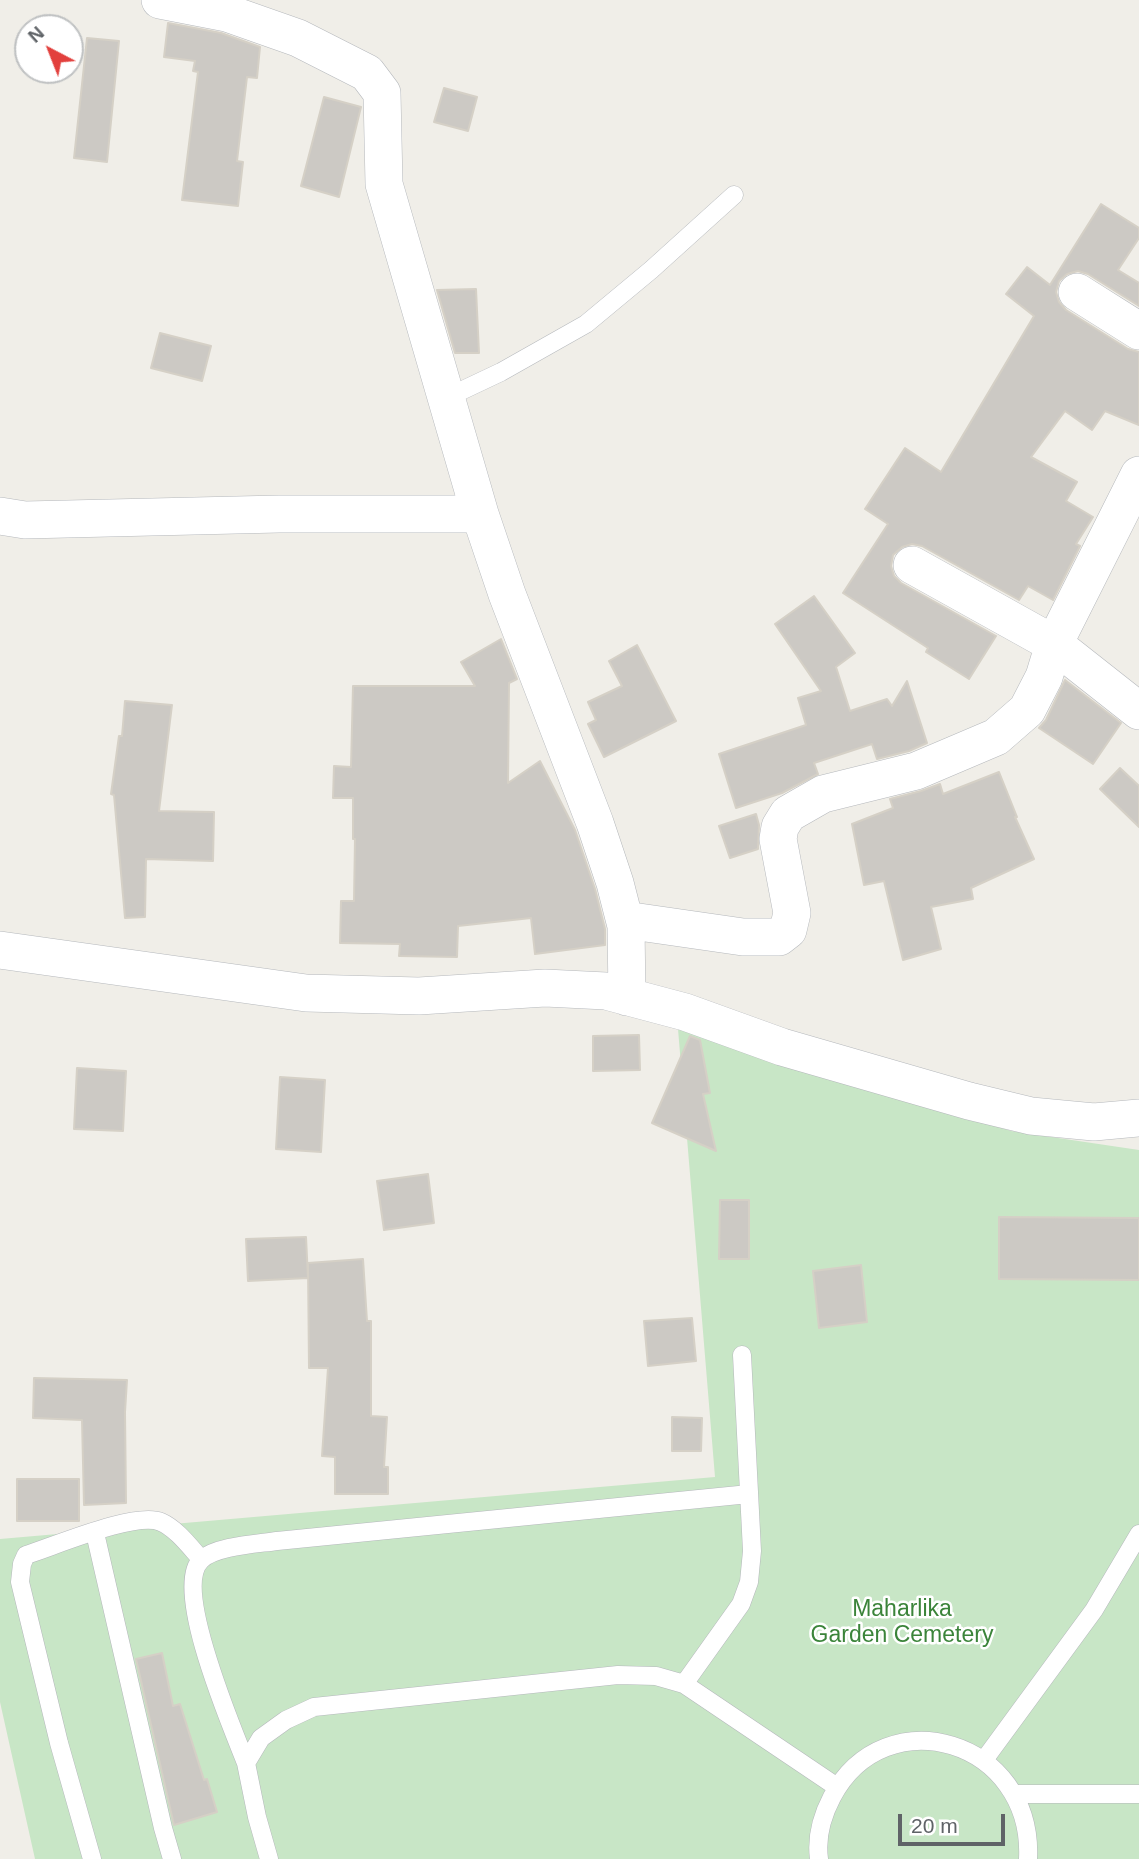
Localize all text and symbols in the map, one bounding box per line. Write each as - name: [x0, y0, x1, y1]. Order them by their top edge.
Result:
- north arrow: [14, 14, 84, 84]
- text: N: [24, 22, 48, 47]
- park label: Maharlika Garden Cemetery: [811, 1596, 993, 1650]
- scale bar: [901, 1800, 1008, 1844]
- text: 20 m: [911, 1814, 958, 1837]

